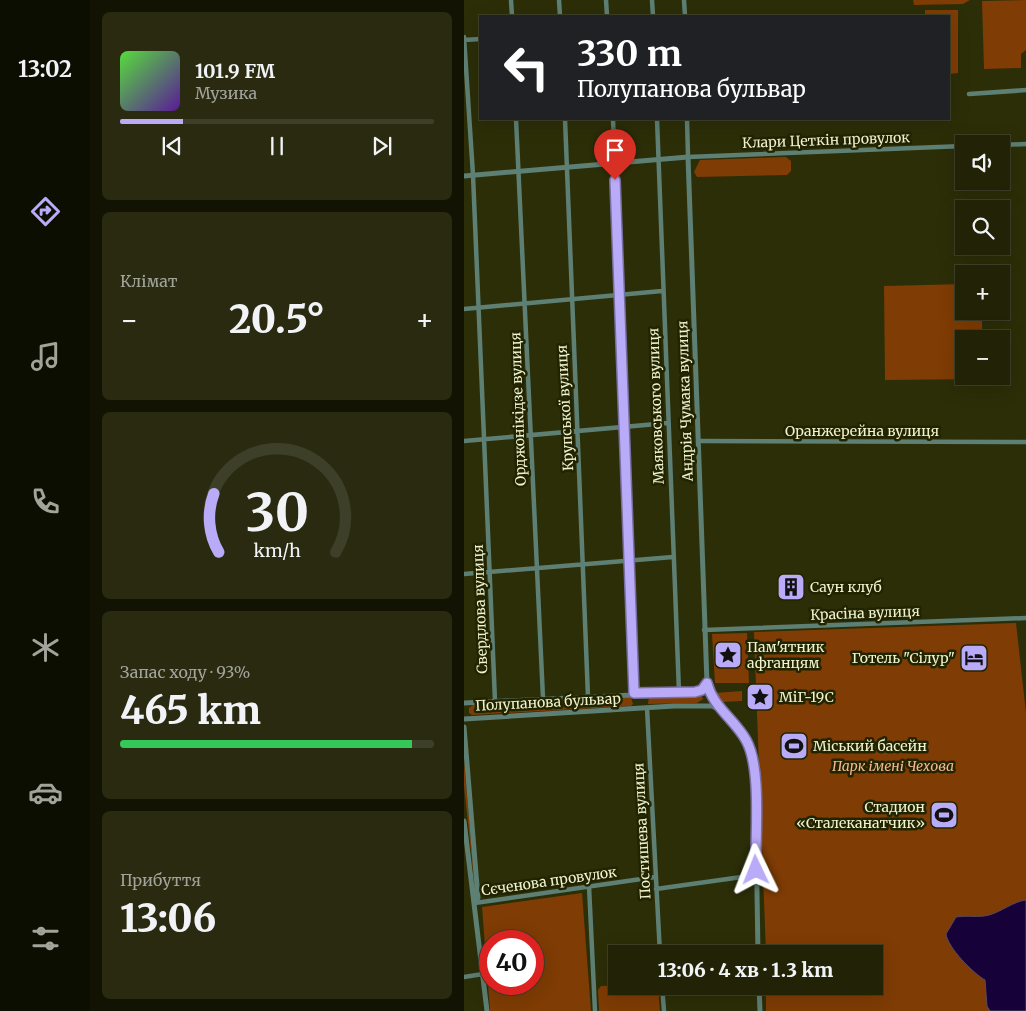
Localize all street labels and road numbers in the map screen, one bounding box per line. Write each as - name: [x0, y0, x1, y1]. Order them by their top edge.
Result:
- street label: Клари Цеткін провулок: [742, 128, 910, 152]
- street label: Андрія Чумака вулиця: [673, 320, 697, 483]
- street label: Маяковського вулиця: [644, 327, 668, 485]
- street label: Орджонікідзе вулиця: [506, 332, 530, 486]
- street label: Крупської вулиця: [553, 344, 577, 472]
- street label: Оранжерейна вулиця: [785, 422, 939, 440]
- street label: Свердлова вулиця: [469, 544, 491, 674]
- street label: Красіна вулиця: [810, 602, 920, 624]
- street label: Полупанова бульвар: [475, 689, 622, 715]
- street label: Постишева вулиця: [629, 762, 655, 900]
- street label: Сєченова провулок: [480, 863, 618, 899]

